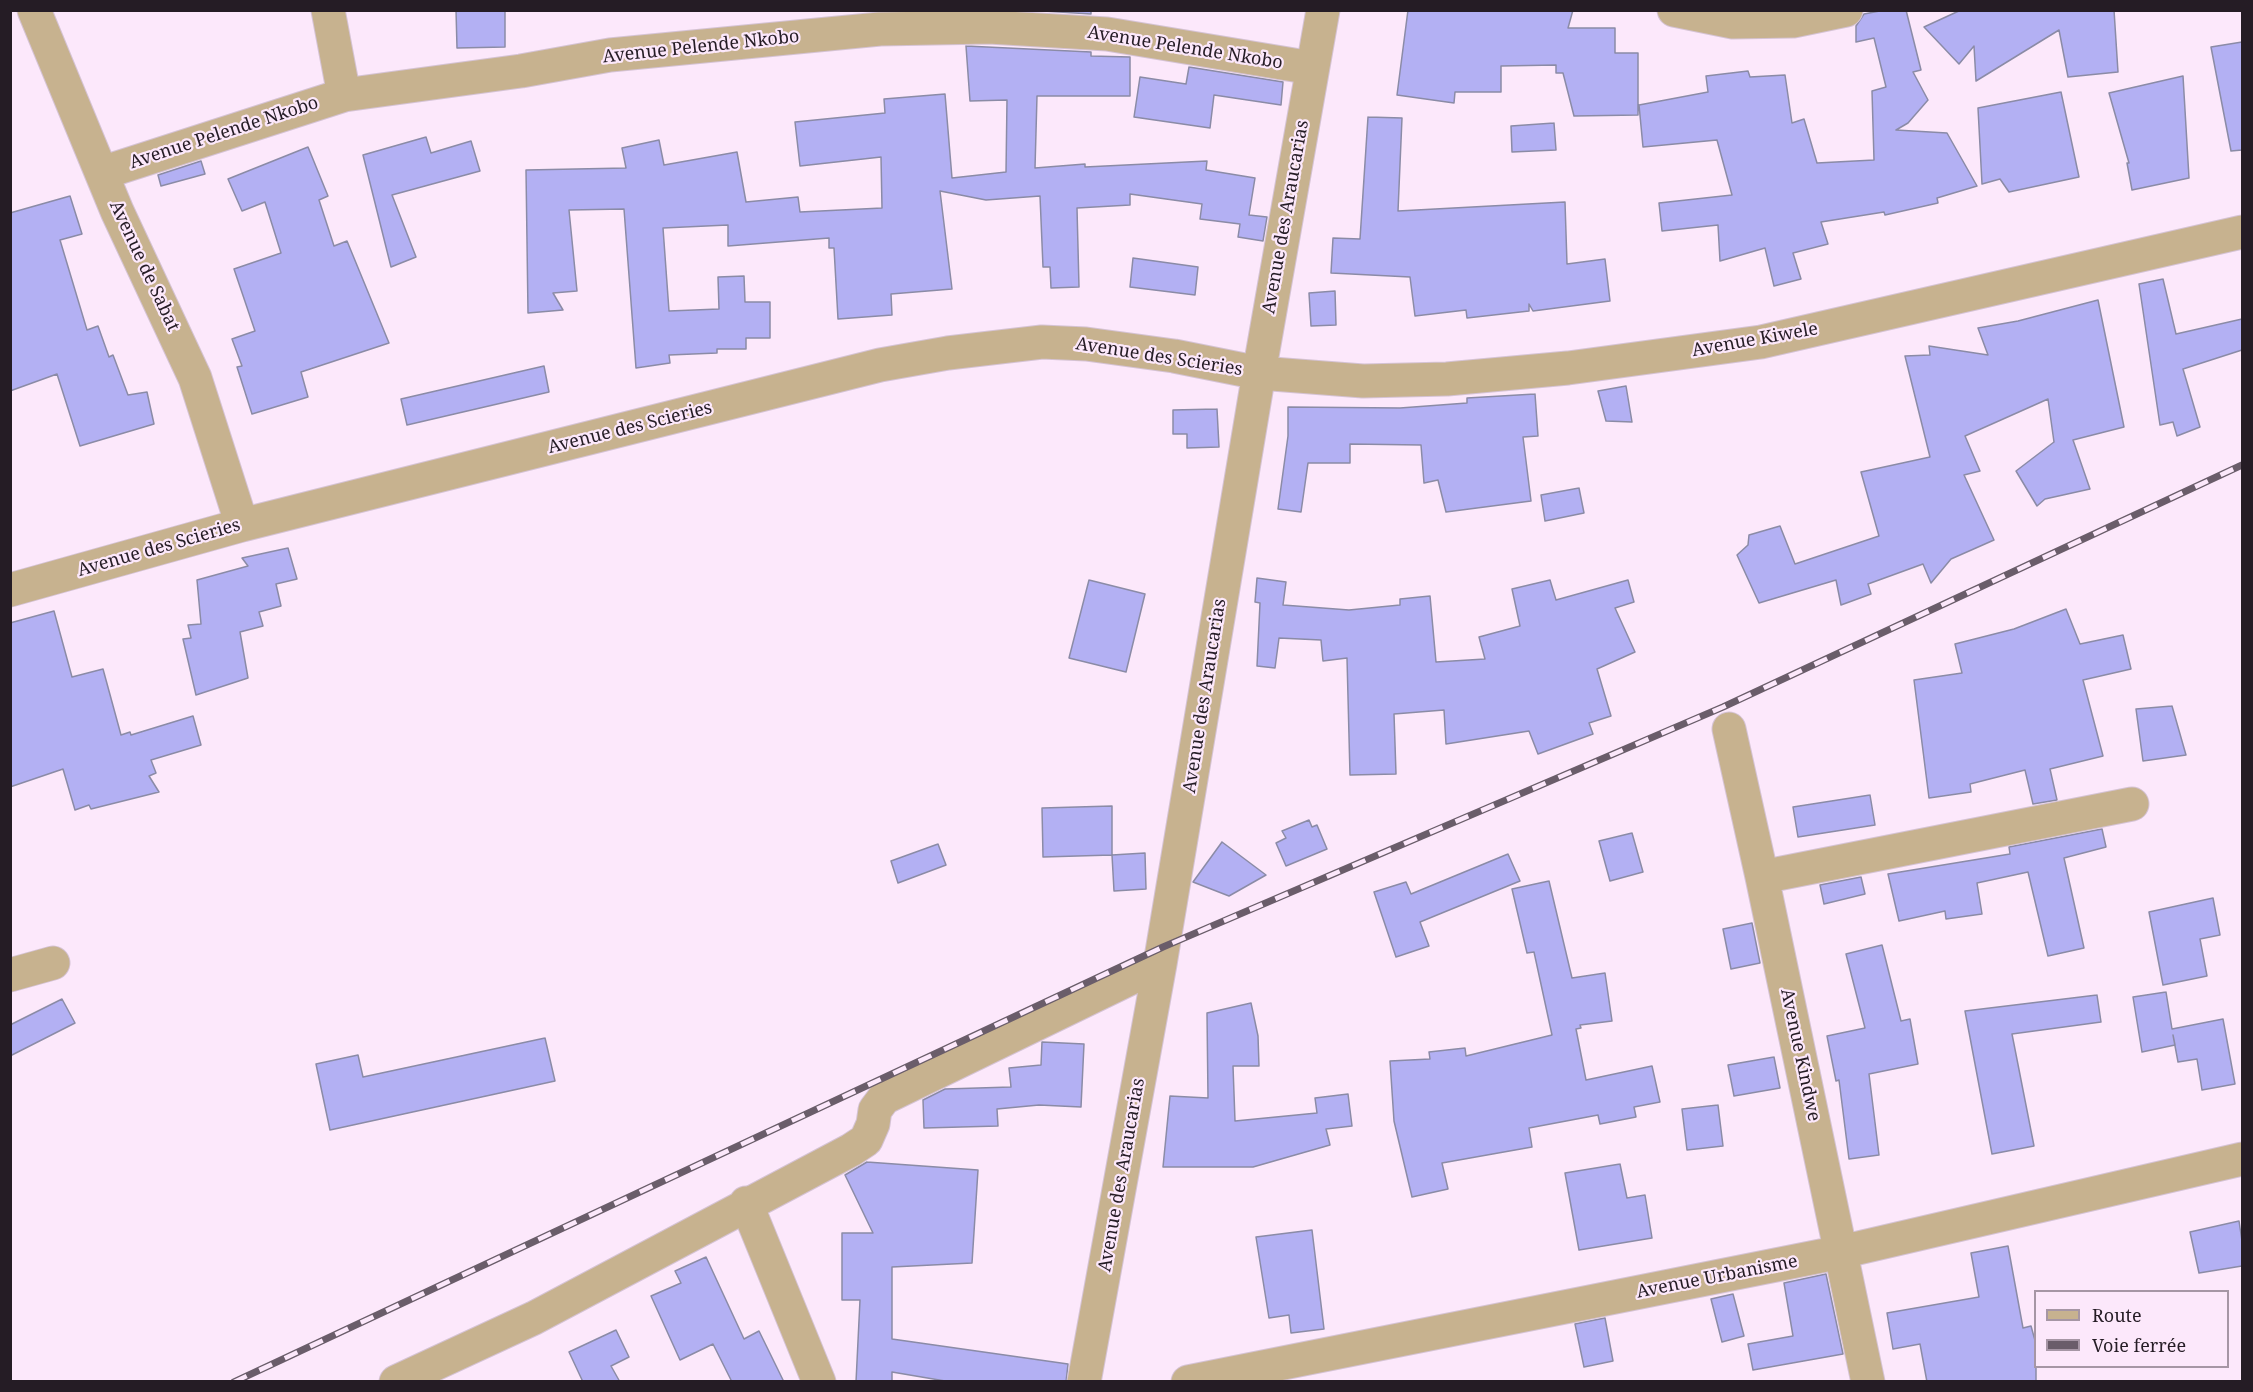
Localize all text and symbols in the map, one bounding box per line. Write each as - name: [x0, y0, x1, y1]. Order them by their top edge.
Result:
- street label: Avenue Pelende Nkobo: [1086, 22, 1284, 74]
- street label: Avenue Pelende Nkobo: [602, 26, 800, 68]
- street label: Avenue Pelende Nkobo: [127, 92, 321, 174]
- street label: Avenue des Araucarias: [1258, 118, 1314, 316]
- street label: Avenue de Sabat: [104, 197, 184, 335]
- street label: Avenue Kiwele: [1690, 318, 1820, 362]
- street label: Avenue des Scieries: [1074, 333, 1244, 381]
- street label: Avenue des Scieries: [546, 397, 714, 459]
- street label: Avenue des Scieries: [75, 514, 243, 582]
- street label: Avenue des Araucarias: [1179, 597, 1231, 795]
- street label: Avenue Kindwe: [1775, 987, 1825, 1123]
- street label: Avenue des Araucarias: [1094, 1076, 1150, 1274]
- street label: Avenue Urbanisme: [1635, 1251, 1799, 1303]
- legend: [2034, 1290, 2229, 1368]
- text: Route: [2092, 1303, 2142, 1327]
- text: Voie ferrée: [2092, 1333, 2186, 1357]

